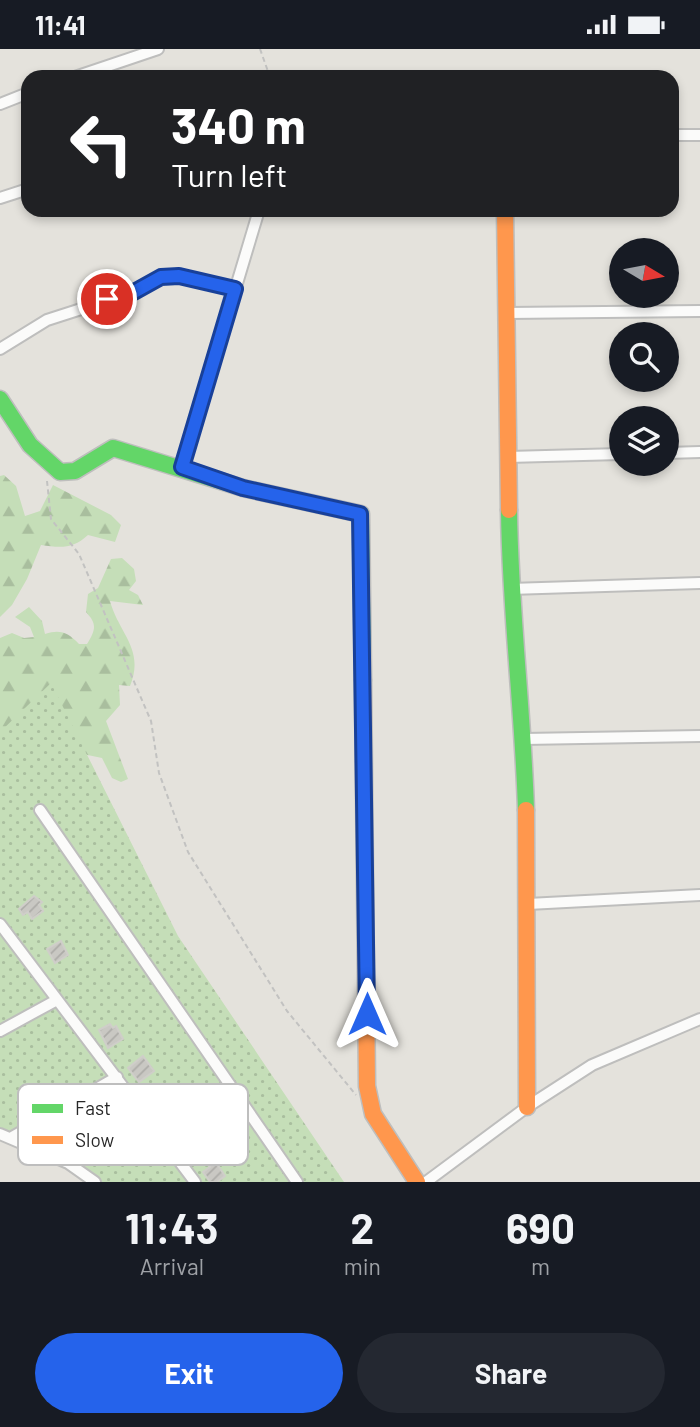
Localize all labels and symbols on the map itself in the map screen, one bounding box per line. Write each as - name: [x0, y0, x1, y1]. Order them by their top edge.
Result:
- north arrow: [609, 238, 679, 308]
- pin: [77, 269, 137, 329]
- position arrow: [330, 977, 404, 1051]
- legend: [18, 1084, 248, 1165]
- text: Fast: [75, 1096, 111, 1119]
- text: Slow: [75, 1128, 114, 1151]

